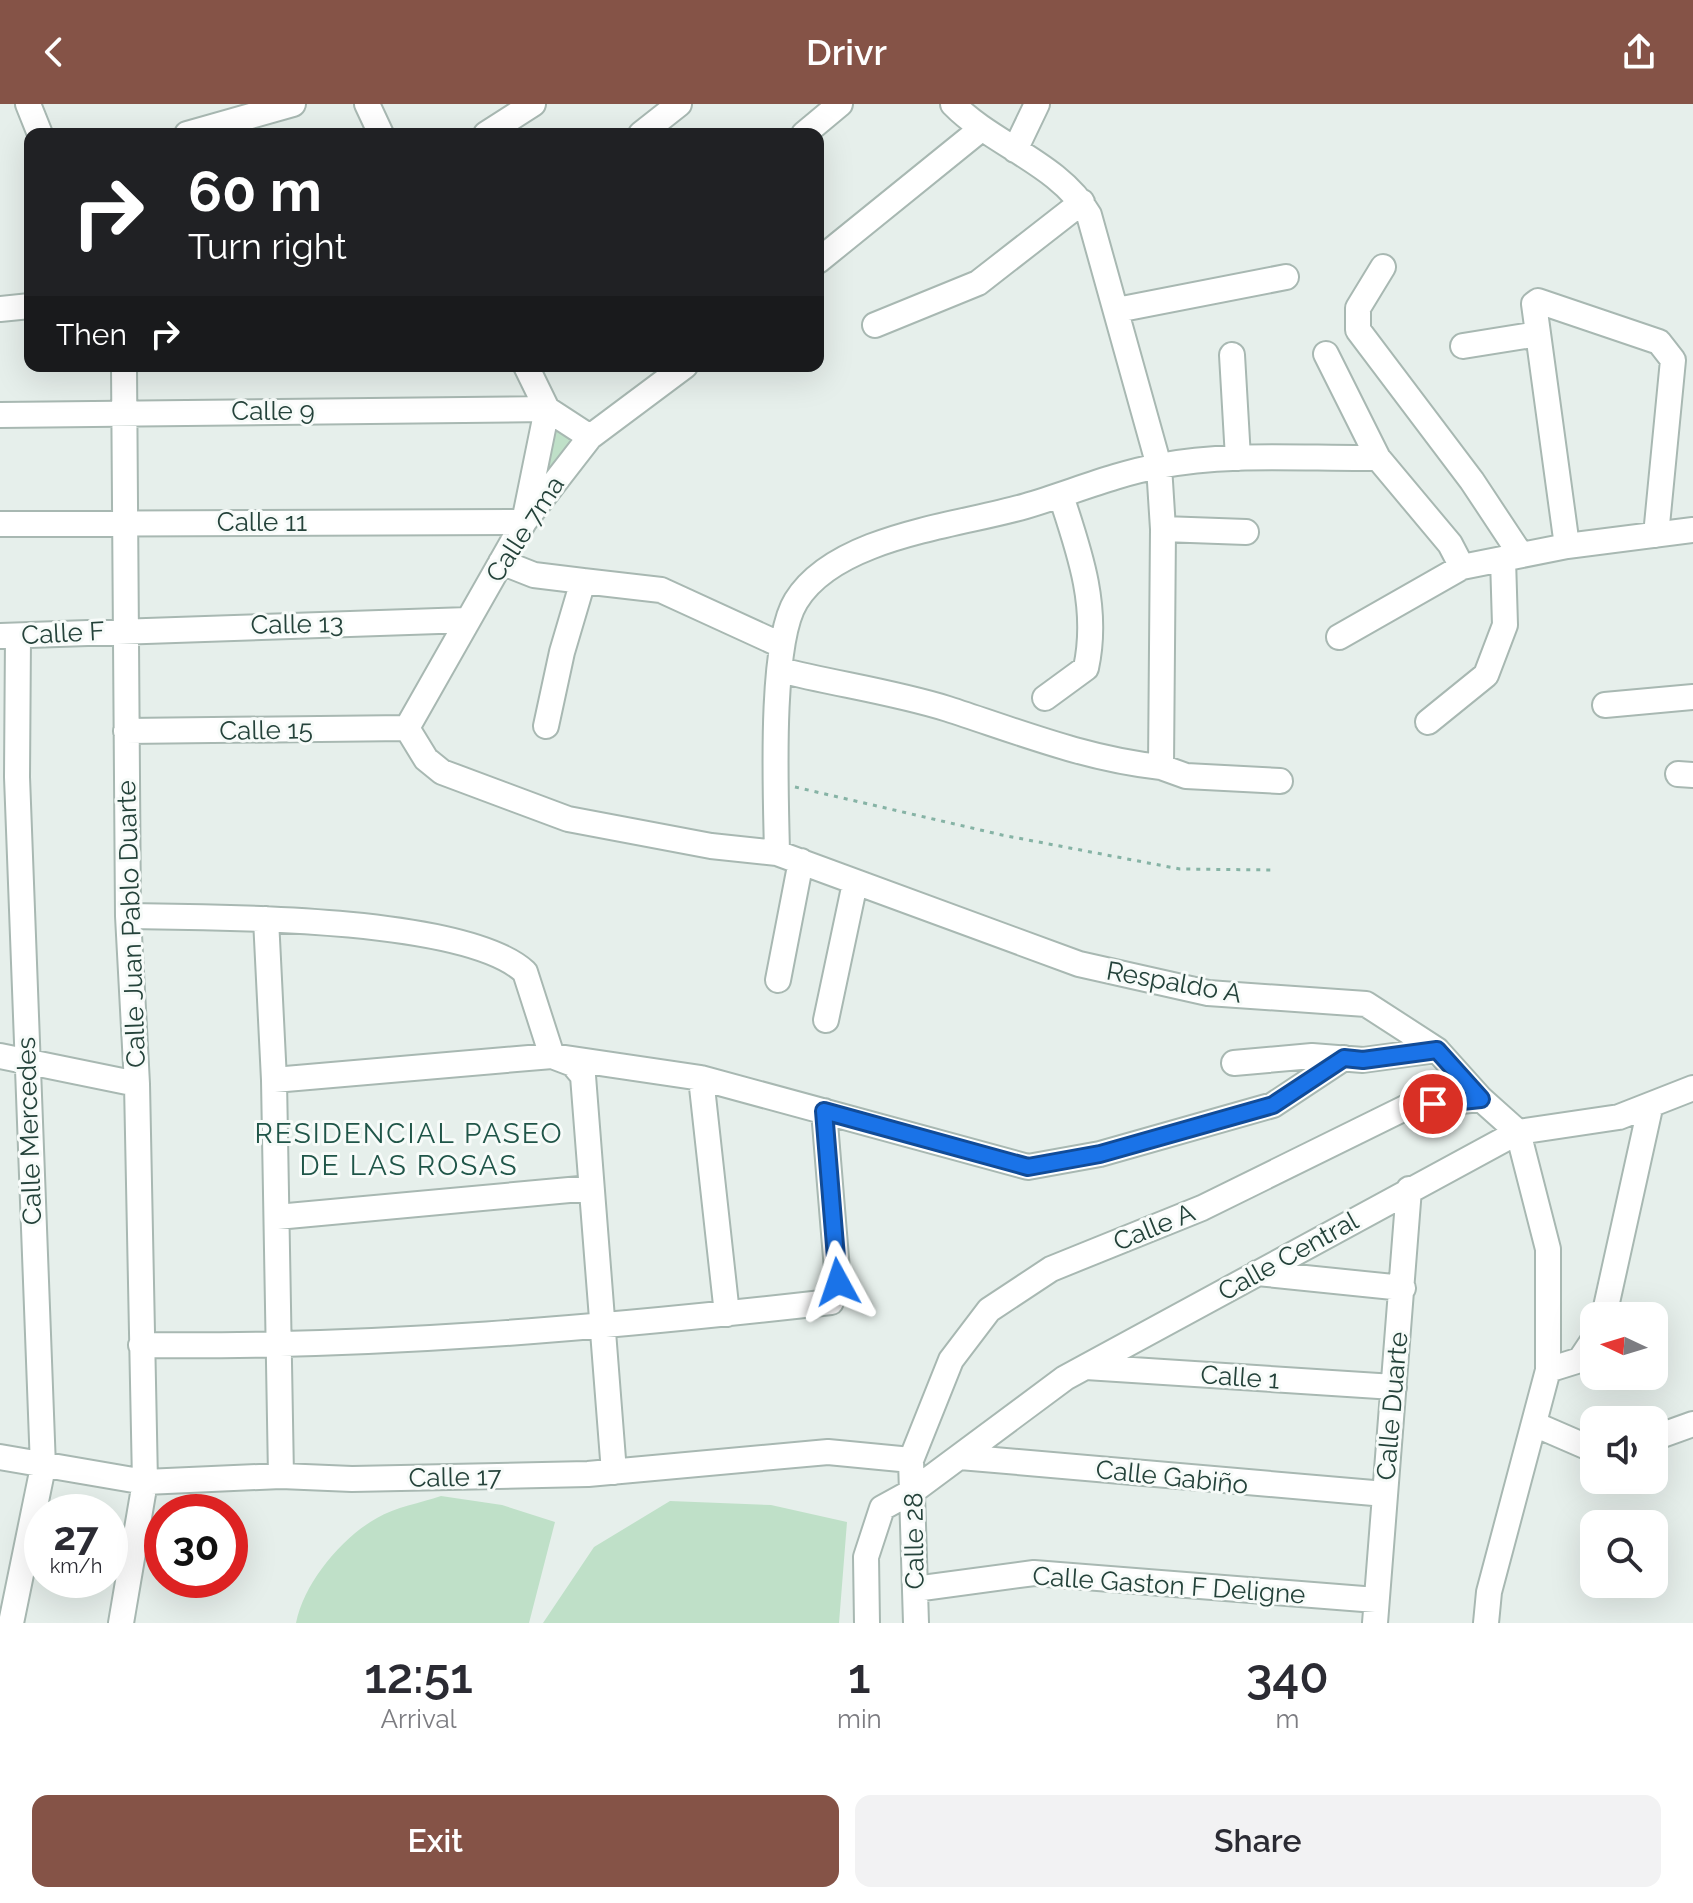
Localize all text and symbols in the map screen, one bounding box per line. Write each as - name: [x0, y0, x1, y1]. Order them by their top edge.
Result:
- icon: back: [32, 30, 76, 74]
- icon: share: [1617, 30, 1661, 74]
- text: Drivr: [806, 31, 887, 73]
- text: 60 m: [188, 158, 322, 224]
- icon: right: [56, 160, 160, 264]
- text: Turn right: [188, 225, 347, 267]
- icon: right: [143, 312, 187, 356]
- text: Then: [56, 317, 127, 352]
- street label: Calle 9: [231, 396, 315, 426]
- street label: Calle 7ma: [480, 470, 570, 588]
- street label: Calle 11: [217, 507, 307, 537]
- street label: Calle 13: [250, 608, 344, 640]
- street label: Calle F: [21, 616, 105, 650]
- street label: Calle 15: [219, 714, 313, 746]
- street label: Calle Juan Pablo Duarte: [111, 780, 151, 1068]
- street label: Respaldo A: [1104, 955, 1244, 1009]
- street label: Calle Mercedes: [11, 1037, 47, 1225]
- pin: [1399, 1070, 1467, 1138]
- icon: arrive: [1411, 1082, 1455, 1126]
- district label: RESIDENCIAL PASEO DE LAS ROSAS: [255, 1117, 563, 1182]
- street label: Calle A: [1109, 1197, 1199, 1257]
- street label: Calle Central: [1213, 1205, 1364, 1307]
- position arrow: [796, 1240, 880, 1324]
- north arrow: [1580, 1302, 1668, 1390]
- map controls: [1580, 1302, 1668, 1598]
- street label: Calle Duarte: [1371, 1330, 1413, 1482]
- street label: Calle 1: [1199, 1359, 1281, 1395]
- button: sound: [1580, 1406, 1668, 1494]
- street label: Calle Gabiño: [1094, 1454, 1250, 1500]
- street label: Calle 17: [408, 1461, 502, 1493]
- street label: Calle 28: [898, 1492, 930, 1590]
- speed limit sign: 30: [144, 1494, 248, 1598]
- button: search: [1580, 1510, 1668, 1598]
- text: 27: [53, 1512, 98, 1559]
- text: km/h: [50, 1554, 102, 1578]
- street label: Calle Gaston F Deligne: [1032, 1560, 1306, 1610]
- text: 12:51: [364, 1648, 473, 1704]
- text: 1: [848, 1648, 871, 1704]
- text: 340: [1246, 1648, 1329, 1704]
- text: Arrival: [380, 1704, 457, 1734]
- text: min: [837, 1704, 882, 1734]
- text: m: [1275, 1704, 1299, 1734]
- button: Exit: [32, 1795, 839, 1887]
- button: Share: [855, 1795, 1661, 1887]

